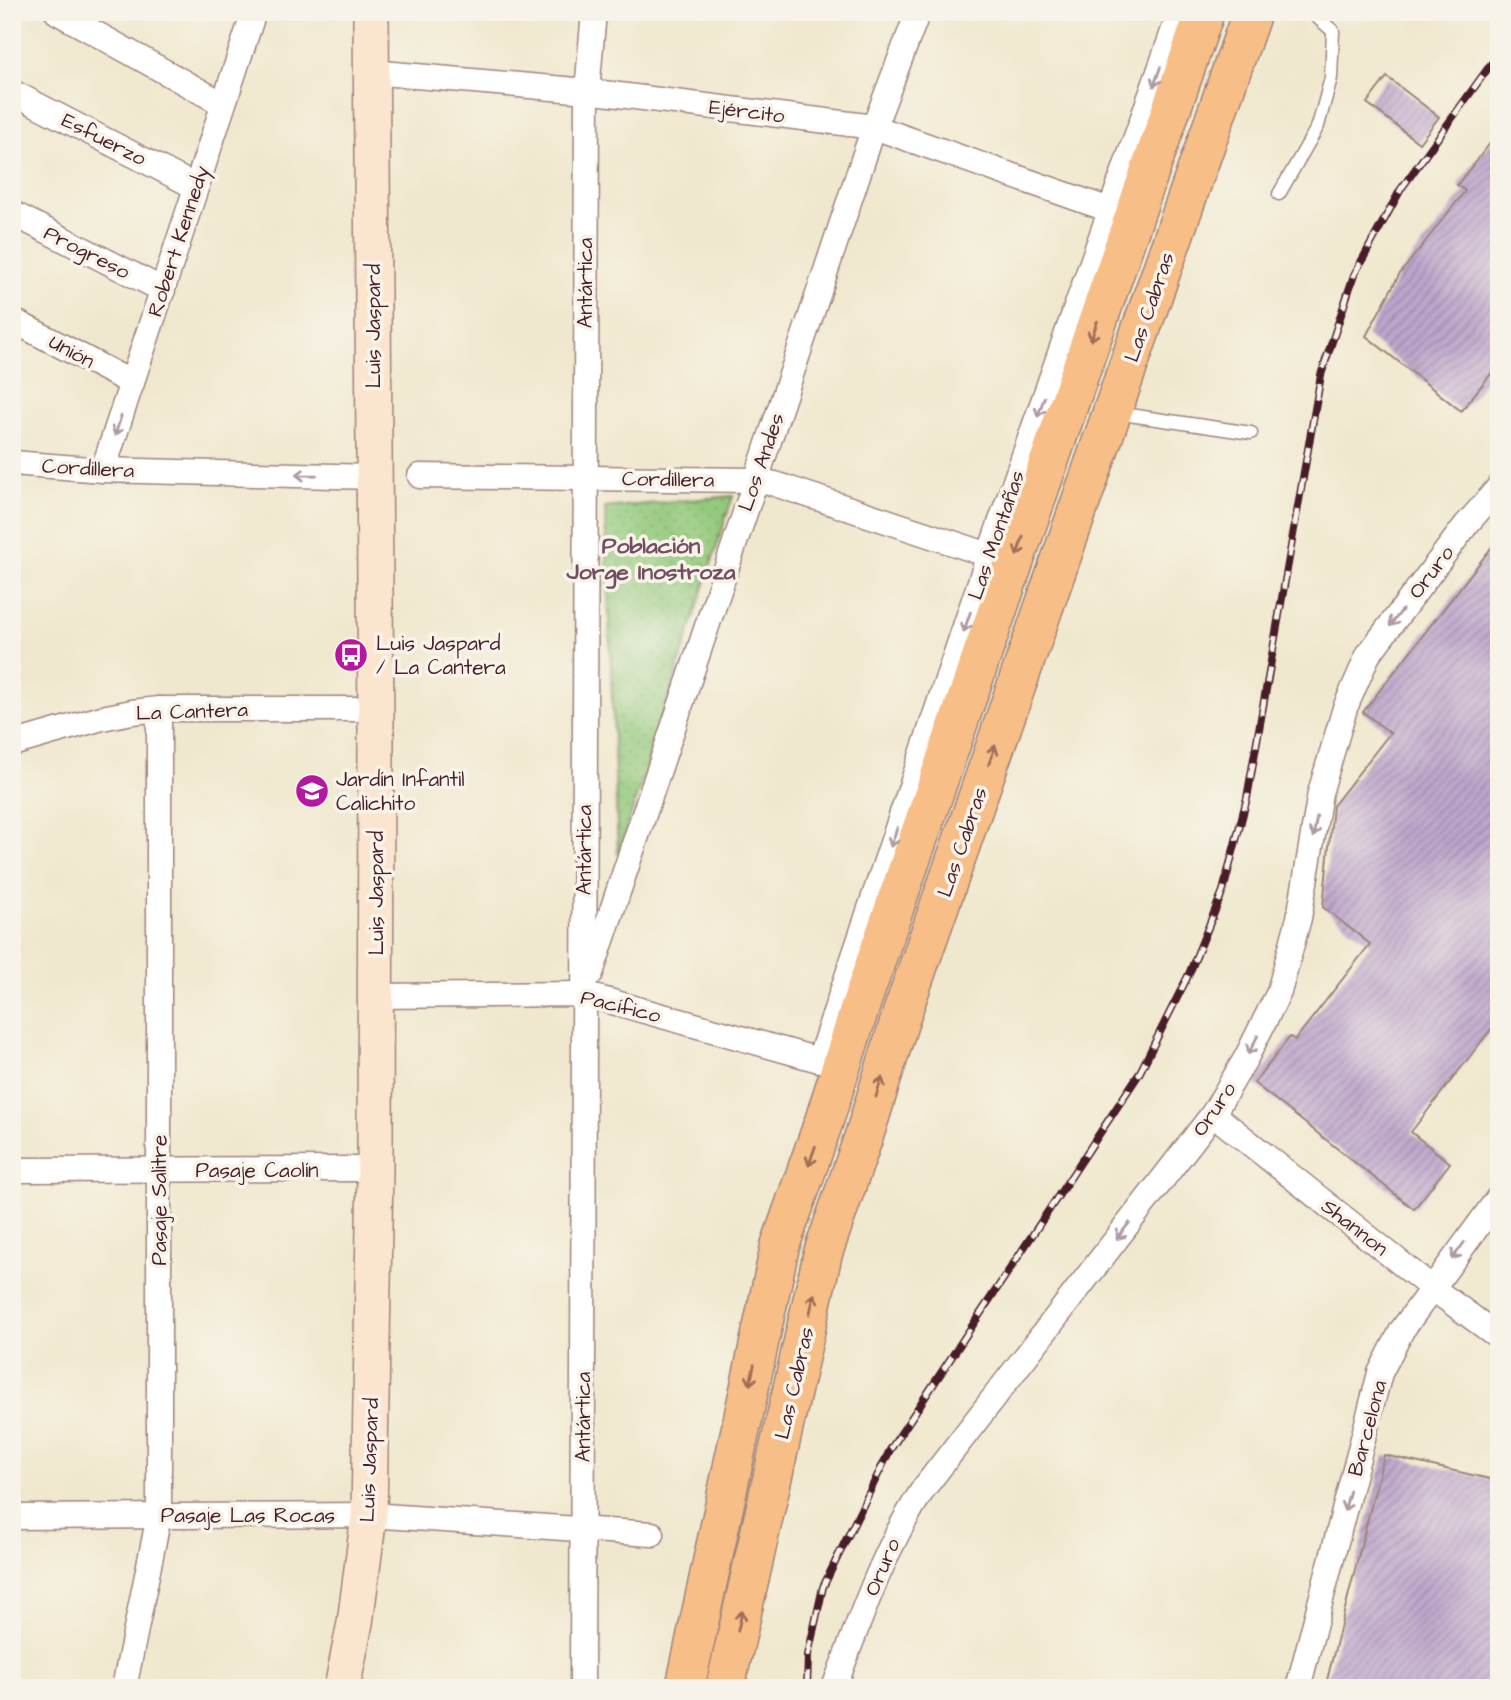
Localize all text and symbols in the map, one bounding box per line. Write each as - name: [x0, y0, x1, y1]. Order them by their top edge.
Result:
- one-way arrow: [1150, 65, 1162, 87]
- street label: Ejército: [708, 92, 787, 131]
- street label: Esfuerzo: [57, 106, 151, 173]
- street label: Robert Kennedy: [140, 161, 219, 321]
- street label: Progreso: [38, 218, 135, 288]
- street label: Antártica: [571, 238, 600, 328]
- street label: Las Cabras: [1117, 248, 1182, 366]
- street label: Luis Jaspard: [359, 264, 389, 388]
- one-way arrow: [1087, 320, 1099, 342]
- street label: Unión: [44, 327, 100, 375]
- one-way arrow: [1034, 395, 1046, 417]
- street label: Los Andes: [731, 409, 792, 515]
- one-way arrow: [111, 415, 123, 437]
- street label: Cordillera: [41, 452, 135, 485]
- street label: Cordillera: [622, 464, 715, 495]
- street label: Las Montañas: [961, 467, 1032, 604]
- one-way arrow: [294, 469, 317, 482]
- district label: Población Jorge Inostroza: [566, 530, 736, 589]
- one-way arrow: [1013, 535, 1025, 557]
- street label: Oruro: [1402, 540, 1461, 605]
- one-way arrow: [1389, 608, 1403, 627]
- one-way arrow: [959, 610, 972, 632]
- place label: Luis Jaspard / La Cantera: [376, 629, 506, 682]
- bus stop icon: Luis Jaspard / La Cantera: [332, 636, 370, 674]
- street label: La Cantera: [136, 695, 249, 728]
- one-way arrow: [987, 745, 999, 767]
- place label: Jardín Infantil Calichito: [336, 765, 465, 818]
- school or university icon: Jardín Infantil Calichito: [293, 772, 331, 810]
- street label: Las Cabras: [930, 783, 995, 901]
- street label: Antártica: [570, 805, 599, 895]
- one-way arrow: [1307, 815, 1321, 838]
- one-way arrow: [887, 826, 899, 848]
- street label: Luis Jaspard: [362, 831, 392, 955]
- street label: Pacífico: [578, 983, 664, 1030]
- one-way arrow: [1246, 1034, 1259, 1055]
- one-way arrow: [874, 1076, 887, 1098]
- street label: Oruro: [1186, 1076, 1243, 1142]
- street label: Pasaje Salitre: [145, 1135, 174, 1265]
- one-way arrow: [805, 1144, 817, 1166]
- street label: Pasaje Caolín: [195, 1156, 319, 1185]
- street label: Shannon: [1315, 1192, 1394, 1263]
- one-way arrow: [1116, 1221, 1131, 1239]
- one-way arrow: [1451, 1241, 1465, 1260]
- one-way arrow: [806, 1293, 819, 1316]
- street label: Las Cabras: [767, 1324, 821, 1442]
- one-way arrow: [745, 1363, 759, 1386]
- street label: Antártica: [569, 1372, 598, 1462]
- street label: Barcelona: [1341, 1377, 1394, 1479]
- street label: Luis Jaspard: [353, 1397, 387, 1523]
- one-way arrow: [1340, 1489, 1353, 1511]
- street label: Pasaje Las Rocas: [161, 1501, 335, 1530]
- street label: Oruro: [857, 1534, 908, 1600]
- one-way arrow: [734, 1610, 748, 1633]

